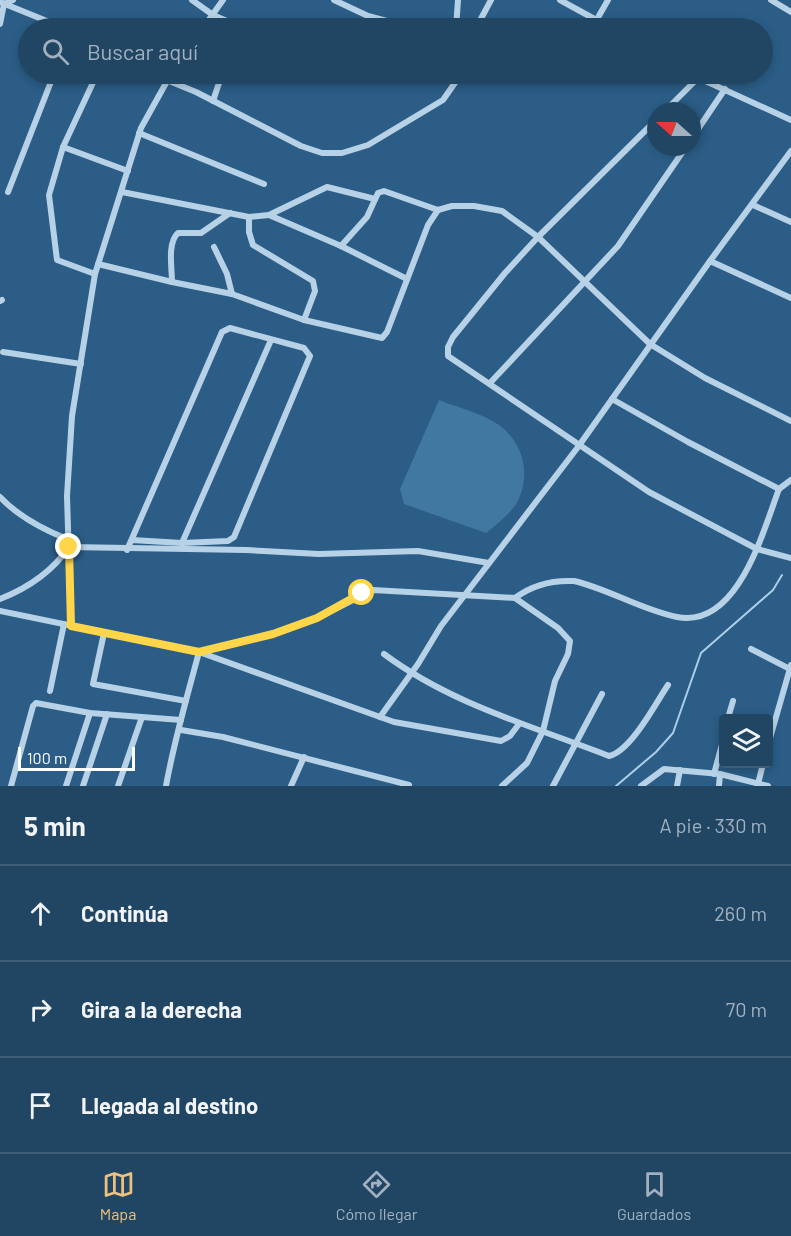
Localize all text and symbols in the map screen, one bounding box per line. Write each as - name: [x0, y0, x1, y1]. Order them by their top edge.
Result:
- search box: [18, 18, 773, 84]
- icon: search: [39, 35, 72, 68]
- text: Buscar aquí: [87, 38, 198, 64]
- north arrow: [647, 102, 701, 156]
- route end: [55, 533, 81, 559]
- route start: [348, 579, 374, 605]
- map controls: [719, 714, 773, 768]
- button: layers: [719, 714, 773, 768]
- scale bar: [18, 744, 135, 772]
- text: 100 m: [27, 748, 67, 767]
- text: 5 min: [24, 810, 86, 841]
- text: A pie · 330 m: [659, 813, 767, 837]
- icon: ahead: [24, 897, 57, 930]
- text: Continúa: [81, 900, 168, 926]
- text: 260 m: [714, 901, 767, 925]
- icon: right: [24, 993, 57, 1026]
- text: Gira a la derecha: [81, 996, 242, 1022]
- text: 70 m: [726, 997, 767, 1021]
- icon: arrive: [24, 1089, 57, 1122]
- text: Llegada al destino: [81, 1092, 258, 1118]
- tab: Mapa: [100, 1168, 136, 1223]
- tab: Cómo llegar: [336, 1168, 418, 1223]
- tab: Guardados: [617, 1168, 691, 1223]

